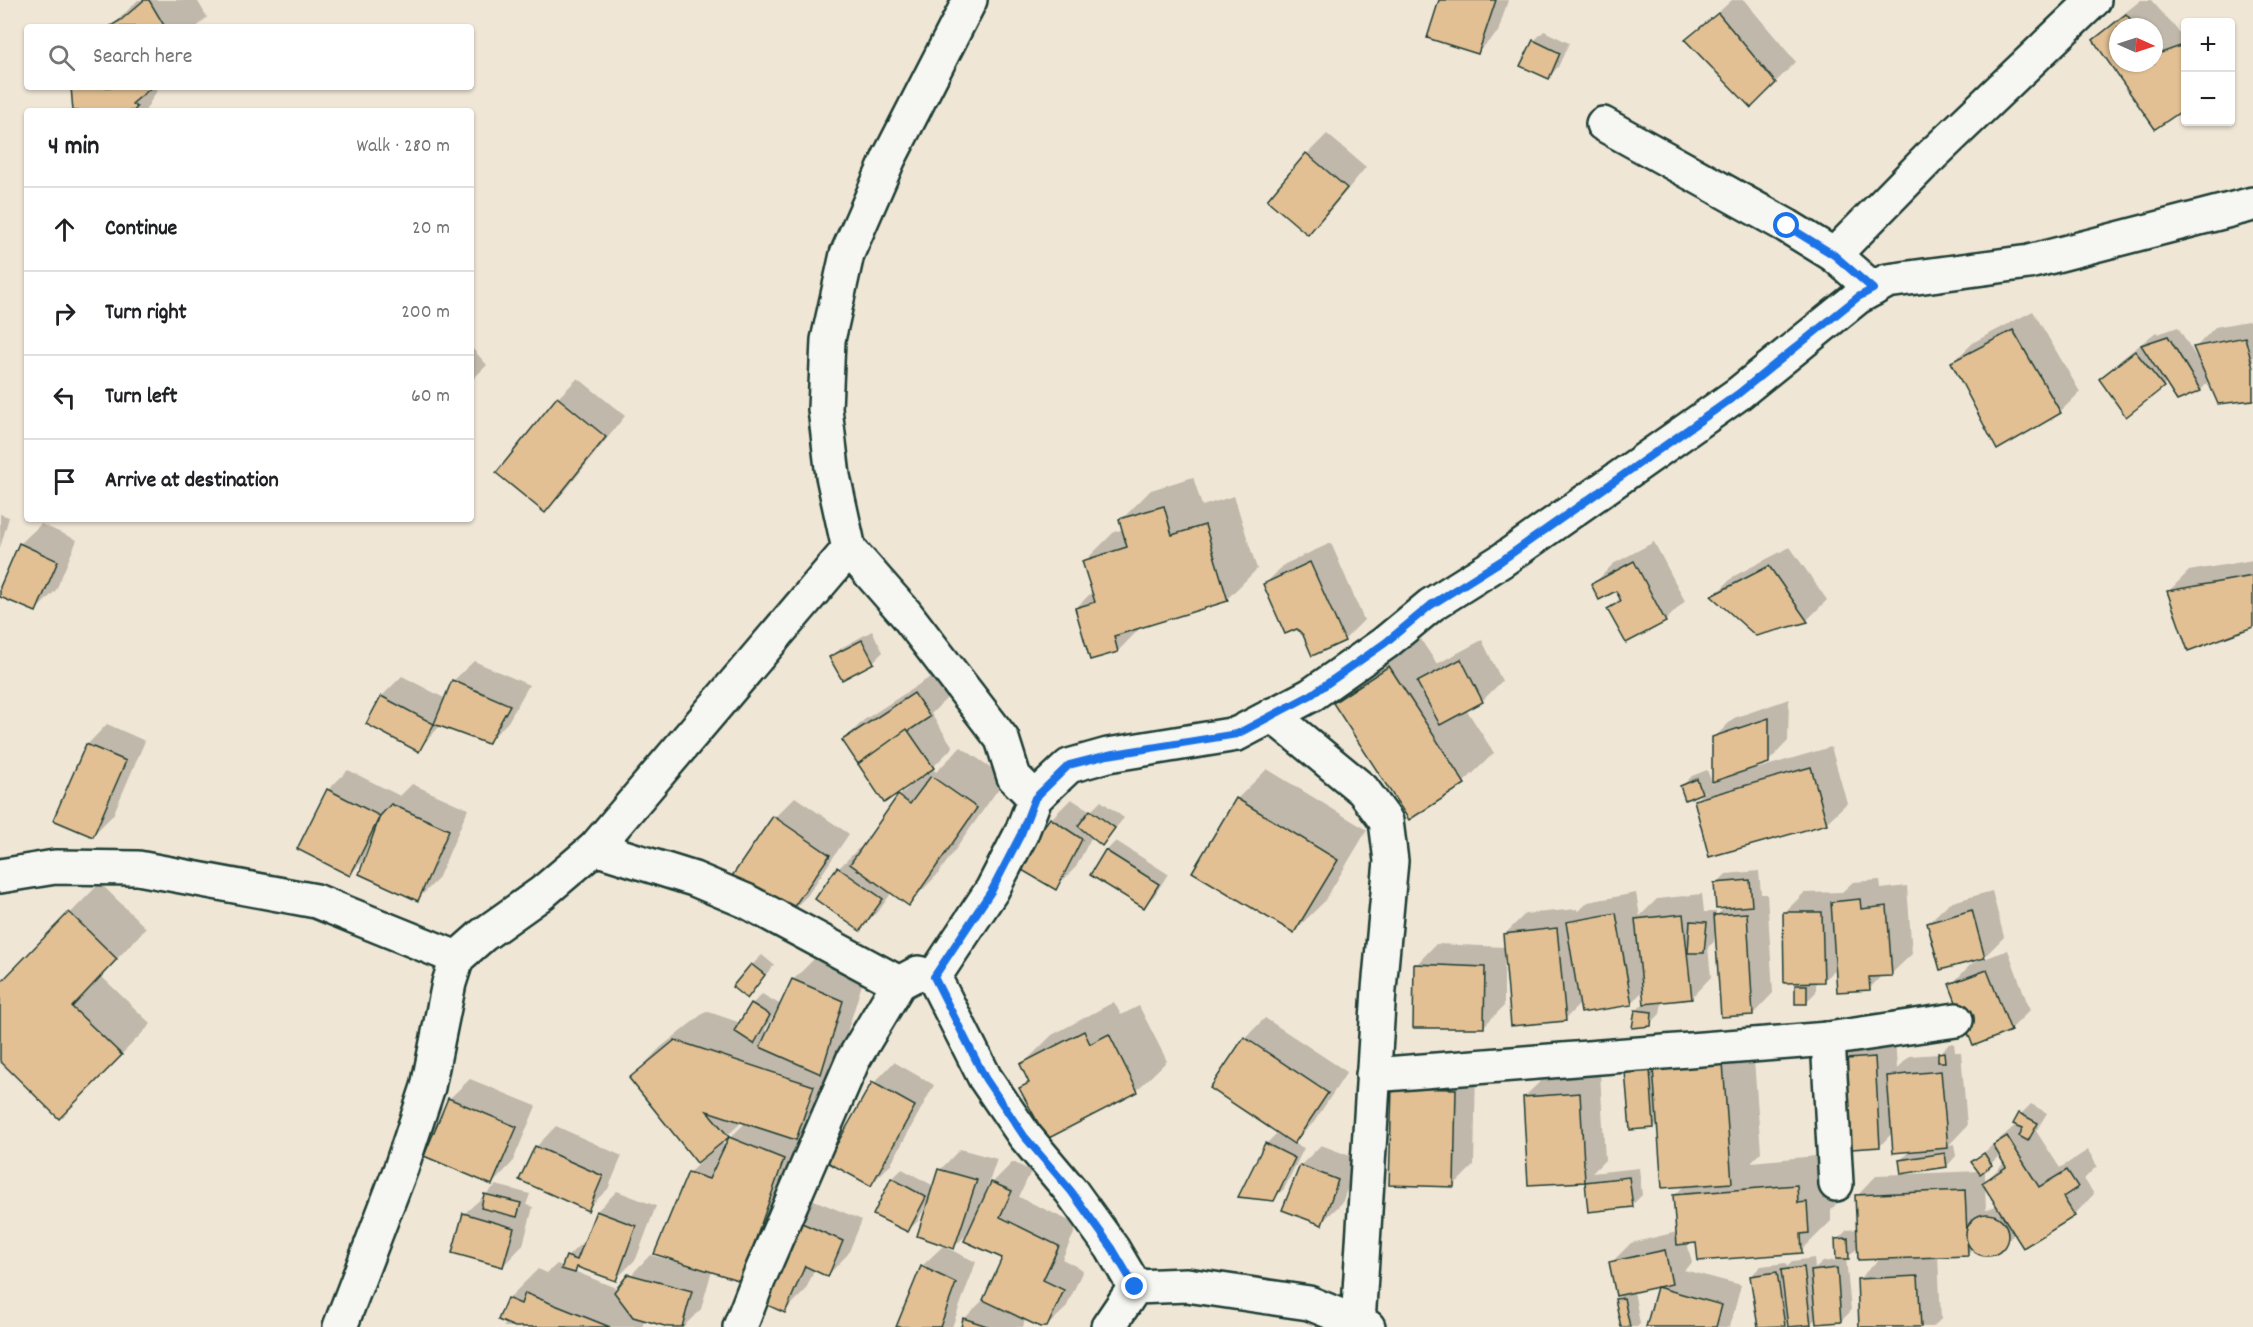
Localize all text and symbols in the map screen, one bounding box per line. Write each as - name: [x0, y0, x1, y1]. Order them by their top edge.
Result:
- north arrow: [2109, 18, 2163, 72]
- map controls: [2181, 18, 2235, 126]
- button: +: [2181, 18, 2235, 72]
- search box: [24, 24, 474, 90]
- icon: search: [45, 41, 78, 74]
- text: Search here: [93, 42, 192, 73]
- button: −: [2181, 72, 2235, 126]
- text: 4 min: [48, 129, 99, 166]
- text: Walk · 280 m: [356, 133, 450, 161]
- route start: [1773, 212, 1799, 238]
- icon: ahead: [48, 213, 81, 246]
- text: Continue: [105, 214, 177, 245]
- text: 20 m: [412, 215, 450, 243]
- icon: right: [48, 297, 81, 330]
- text: Turn right: [105, 298, 187, 329]
- text: 200 m: [401, 299, 450, 327]
- icon: left: [48, 381, 81, 414]
- text: Turn left: [105, 382, 177, 413]
- text: 60 m: [411, 383, 450, 411]
- icon: arrive: [48, 465, 81, 498]
- text: Arrive at destination: [105, 466, 279, 497]
- route end: [1121, 1273, 1147, 1299]

